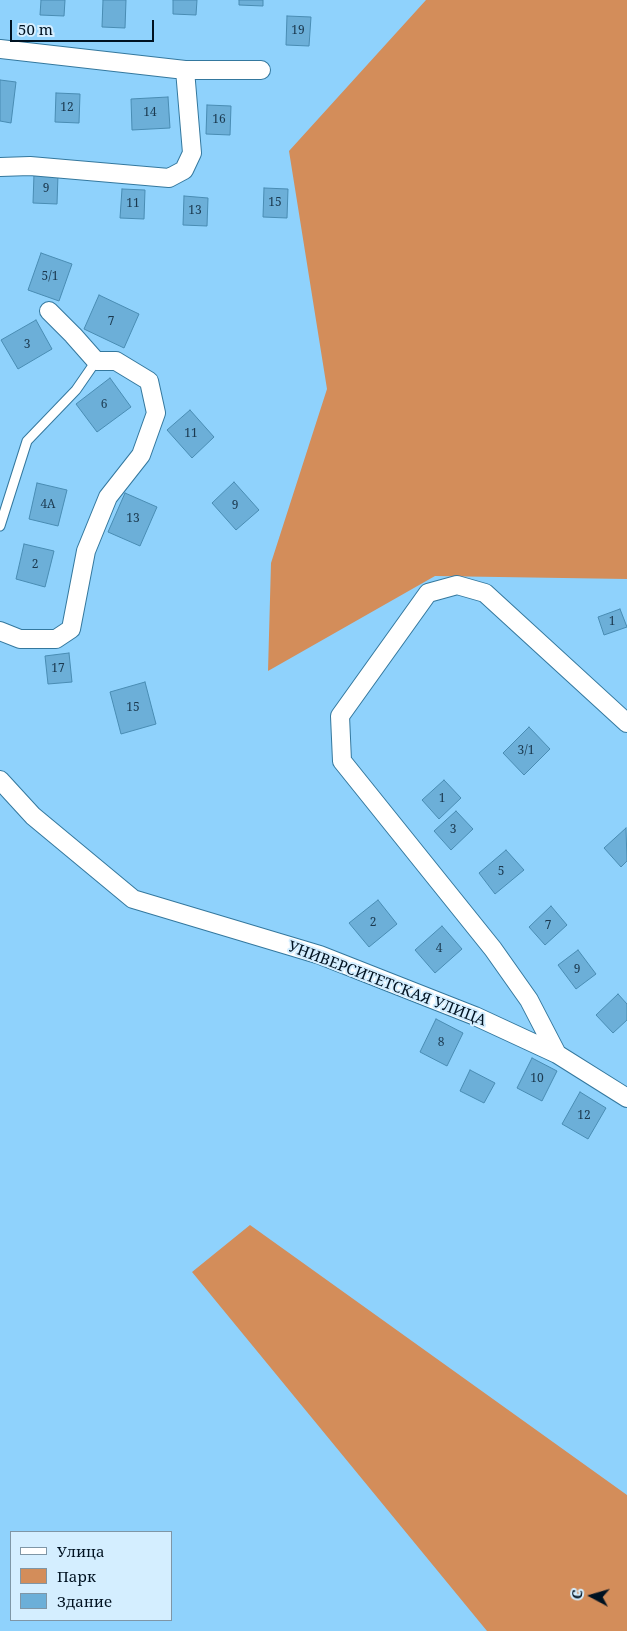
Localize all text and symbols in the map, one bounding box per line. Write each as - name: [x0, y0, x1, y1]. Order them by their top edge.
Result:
- scale bar: [12, 10, 156, 42]
- text: 50 m: [18, 19, 53, 39]
- house number: 19: [291, 24, 305, 38]
- house number: 12: [60, 101, 74, 115]
- house number: 14: [143, 106, 157, 120]
- house number: 16: [212, 113, 226, 127]
- house number: 9: [43, 182, 49, 196]
- house number: 15: [268, 196, 282, 210]
- house number: 11: [126, 197, 140, 211]
- house number: 13: [188, 204, 202, 218]
- house number: 5/1: [42, 270, 58, 284]
- house number: 7: [108, 315, 114, 329]
- house number: 3: [24, 338, 30, 352]
- house number: 6: [101, 398, 107, 412]
- house number: 11: [184, 427, 198, 441]
- house number: 4А: [40, 498, 56, 512]
- house number: 9: [232, 499, 238, 513]
- house number: 13: [126, 512, 140, 526]
- house number: 2: [32, 558, 38, 572]
- house number: 1: [609, 615, 615, 629]
- house number: 17: [51, 662, 65, 676]
- house number: 15: [126, 701, 140, 715]
- house number: 3/1: [518, 744, 534, 758]
- house number: 1: [439, 792, 445, 806]
- house number: 3: [450, 823, 456, 837]
- house number: 5: [498, 865, 504, 879]
- house number: 2: [370, 916, 376, 930]
- house number: 7: [545, 919, 551, 933]
- street label: УНИВЕРСИТЕТСКАЯ УЛИЦА: [285, 938, 489, 1030]
- house number: 4: [436, 942, 442, 956]
- house number: 9: [574, 963, 580, 977]
- house number: 8: [438, 1036, 444, 1050]
- house number: 10: [530, 1072, 544, 1086]
- house number: 12: [577, 1109, 591, 1123]
- legend: [10, 1531, 172, 1621]
- text: Улица: [57, 1541, 105, 1561]
- text: Парк: [57, 1566, 96, 1586]
- north arrow: [567, 1571, 617, 1621]
- text: С: [567, 1589, 587, 1600]
- text: Здание: [57, 1591, 112, 1611]

